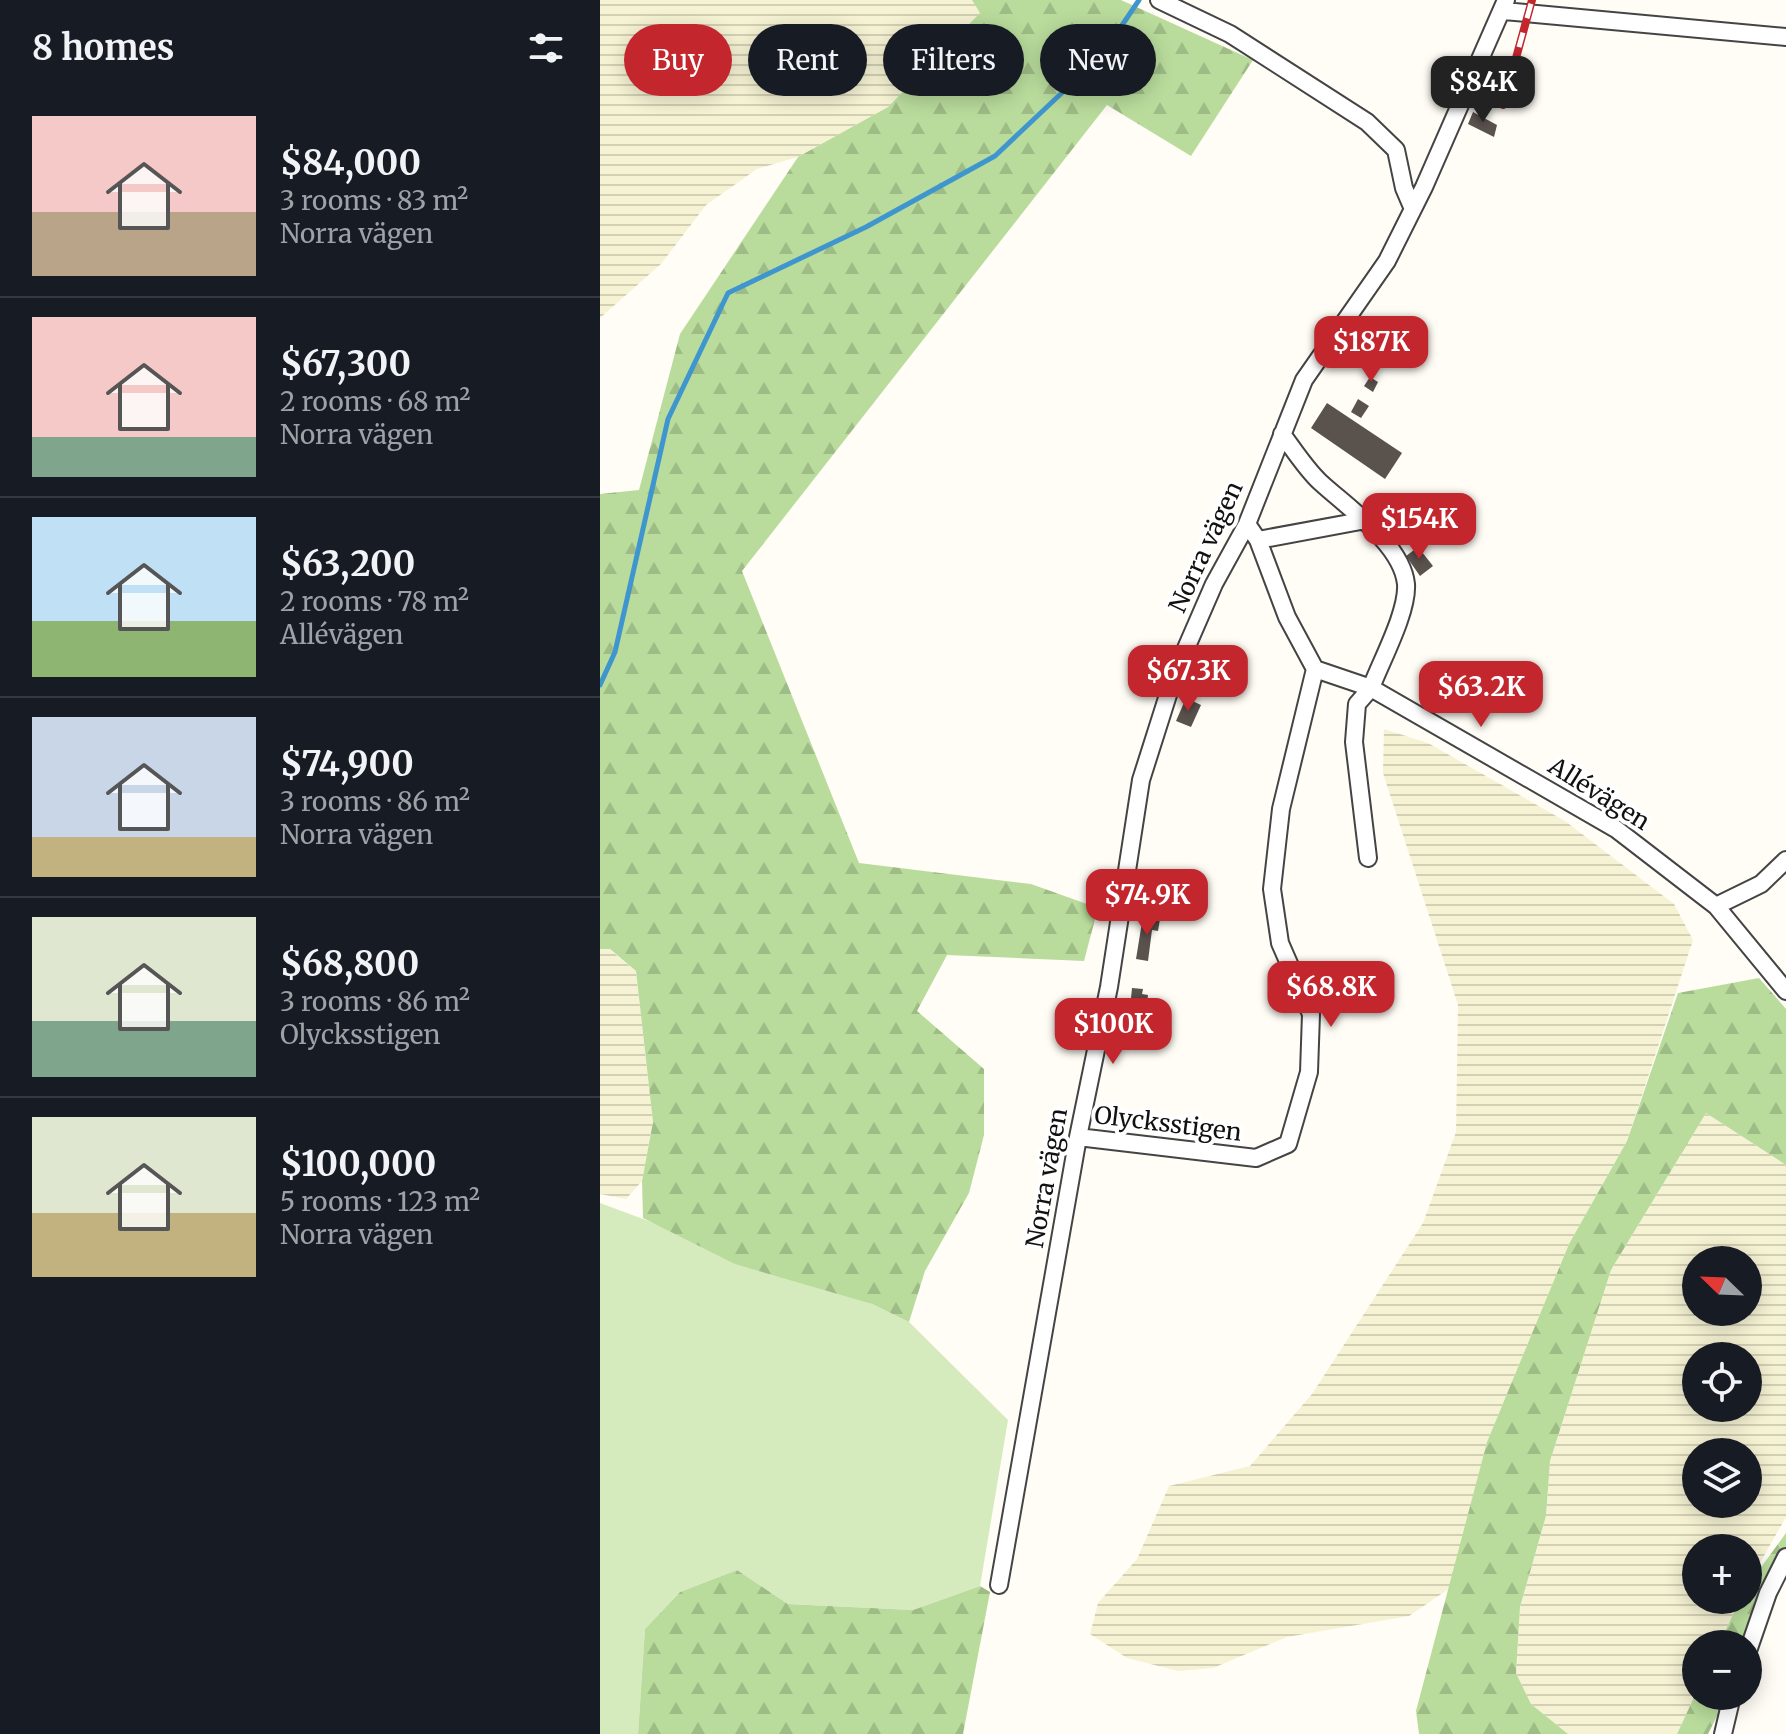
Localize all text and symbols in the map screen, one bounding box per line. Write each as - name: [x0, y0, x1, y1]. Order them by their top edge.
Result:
- chip: Buy: [624, 24, 732, 96]
- chip: Rent: [748, 24, 867, 96]
- chip: Filters: [883, 24, 1024, 96]
- chip: New: [1040, 24, 1156, 96]
- icon: filters: [524, 26, 568, 70]
- text: 8 homes: [32, 27, 174, 69]
- pin: $84K: [1436, 56, 1530, 124]
- text: $84K: [1449, 65, 1517, 98]
- text: $84,000: [280, 142, 421, 184]
- icon: home: [96, 148, 192, 244]
- text: 3 rooms · 83 m²: [280, 184, 468, 217]
- text: Norra vägen: [280, 217, 433, 250]
- pin: $187K: [1315, 316, 1427, 384]
- text: $187K: [1332, 325, 1410, 358]
- text: $67,300: [280, 343, 411, 385]
- icon: home: [96, 349, 192, 445]
- text: 2 rooms · 68 m²: [280, 385, 470, 418]
- text: Norra vägen: [280, 418, 433, 451]
- street label: Norra vägen: [1162, 476, 1250, 617]
- pin: $154K: [1363, 493, 1475, 561]
- text: $154K: [1380, 502, 1458, 535]
- text: $63,200: [280, 543, 415, 585]
- icon: home: [96, 549, 192, 645]
- text: 2 rooms · 78 m²: [280, 585, 469, 618]
- text: Allévägen: [280, 618, 403, 651]
- pin: $67.3K: [1123, 645, 1253, 713]
- text: $67.3K: [1146, 654, 1230, 687]
- pin: $63.2K: [1416, 661, 1546, 729]
- text: $63.2K: [1437, 670, 1525, 703]
- text: $74,900: [280, 743, 414, 785]
- icon: home: [96, 749, 192, 845]
- street label: Allévägen: [1542, 750, 1656, 837]
- text: 3 rooms · 86 m²: [280, 785, 470, 818]
- text: Norra vägen: [280, 818, 433, 851]
- pin: $74.9K: [1082, 869, 1212, 937]
- text: $74.9K: [1104, 878, 1190, 911]
- text: $68,800: [280, 943, 419, 985]
- icon: home: [96, 949, 192, 1045]
- pin: $68.8K: [1266, 961, 1396, 1029]
- text: $68.8K: [1285, 970, 1377, 1003]
- text: 3 rooms · 86 m²: [280, 985, 470, 1018]
- pin: $100K: [1057, 998, 1169, 1066]
- text: $100K: [1073, 1007, 1153, 1040]
- text: Olycksstigen: [280, 1018, 440, 1051]
- street label: Olycksstigen: [1093, 1099, 1244, 1148]
- street label: Norra vägen: [1019, 1106, 1074, 1250]
- text: $100,000: [280, 1143, 436, 1185]
- icon: home: [96, 1149, 192, 1245]
- text: 5 rooms · 123 m²: [280, 1185, 480, 1218]
- text: Norra vägen: [280, 1218, 433, 1251]
- north arrow: [1682, 1246, 1762, 1326]
- map controls: [1682, 1246, 1762, 1710]
- button: locate: [1682, 1342, 1762, 1422]
- button: layers: [1682, 1438, 1762, 1518]
- button: +: [1682, 1534, 1762, 1614]
- button: −: [1682, 1630, 1762, 1710]

